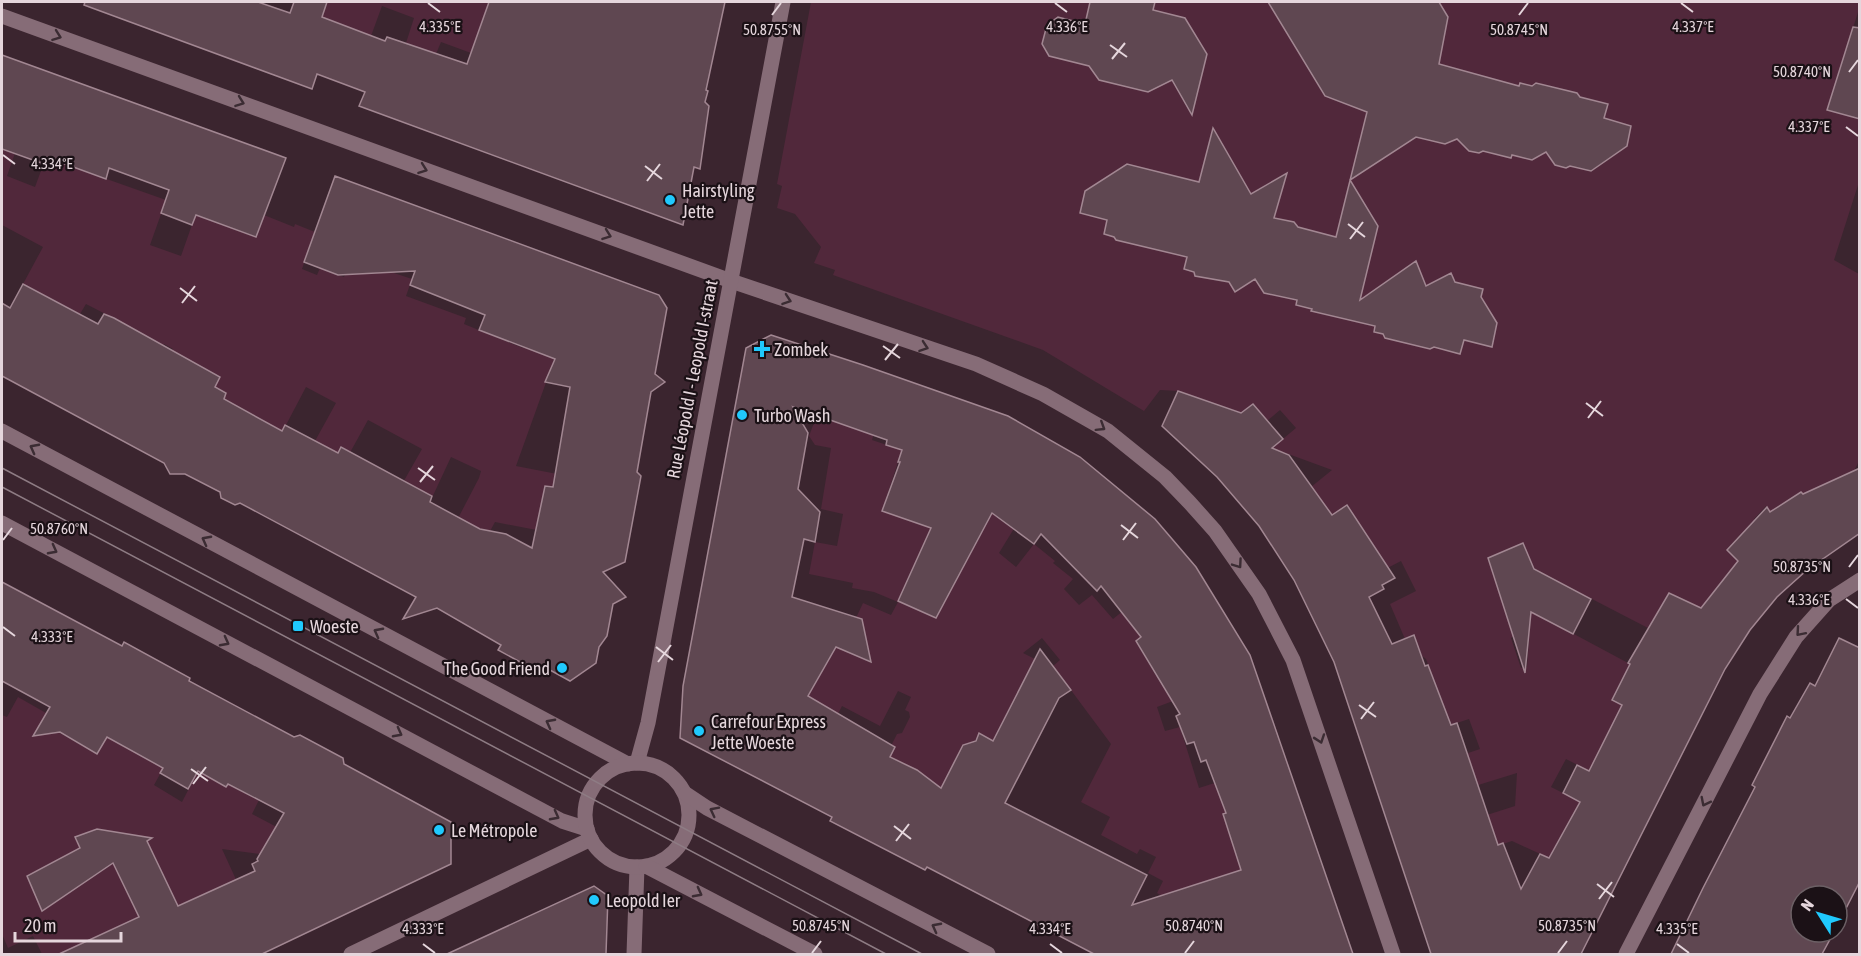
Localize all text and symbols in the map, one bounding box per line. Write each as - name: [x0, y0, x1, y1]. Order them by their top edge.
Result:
- text: 4.335°E: [419, 18, 461, 35]
- text: 4.336°E: [1046, 18, 1088, 35]
- text: 4.337°E: [1672, 18, 1714, 35]
- text: 50.8755°N: [743, 21, 801, 38]
- text: 50.8745°N: [1490, 21, 1548, 38]
- one-way arrow: [50, 29, 61, 41]
- text: 50.8740°N: [1773, 63, 1831, 80]
- one-way arrow: [234, 95, 245, 108]
- text: 4.337°E: [1788, 118, 1830, 135]
- text: 4.334°E: [31, 155, 73, 172]
- one-way arrow: [417, 161, 428, 174]
- place label: Hairstyling Jette: [682, 180, 755, 222]
- marker: Hairstyling Jette: [663, 193, 677, 207]
- one-way arrow: [600, 228, 611, 240]
- street label: Rue Léopold I - Leopold I-straat: [662, 278, 722, 480]
- one-way arrow: [781, 293, 792, 306]
- place label: Zombek: [774, 339, 828, 360]
- one-way arrow: [918, 339, 929, 352]
- marker: Zombek: [755, 342, 769, 356]
- place label: Turbo Wash: [754, 405, 830, 426]
- marker: Turbo Wash: [735, 408, 749, 422]
- one-way arrow: [1095, 420, 1105, 432]
- one-way arrow: [30, 444, 41, 455]
- text: 50.8760°N: [30, 520, 88, 537]
- one-way arrow: [202, 536, 213, 547]
- one-way arrow: [47, 543, 57, 554]
- one-way arrow: [1231, 557, 1242, 568]
- text: 50.8735°N: [1773, 558, 1831, 575]
- text: 4.336°E: [1788, 591, 1830, 608]
- place label: Woeste: [310, 616, 359, 637]
- marker: Woeste: [291, 619, 305, 633]
- one-way arrow: [1797, 625, 1808, 636]
- text: 4.333°E: [31, 628, 73, 645]
- one-way arrow: [374, 628, 385, 639]
- one-way arrow: [219, 635, 229, 646]
- place label: The Good Friend: [444, 658, 550, 679]
- marker: The Good Friend: [555, 661, 569, 675]
- place label: Carrefour Express Jette Woeste: [711, 711, 826, 753]
- one-way arrow: [546, 719, 557, 730]
- marker: Carrefour Express Jette Woeste: [692, 724, 706, 738]
- one-way arrow: [391, 726, 402, 737]
- one-way arrow: [1313, 734, 1326, 744]
- one-way arrow: [1701, 795, 1712, 806]
- one-way arrow: [710, 807, 721, 819]
- one-way arrow: [549, 809, 559, 820]
- place label: Le Métropole: [451, 820, 538, 841]
- marker: Le Métropole: [432, 823, 446, 837]
- north arrow: [1789, 884, 1849, 944]
- one-way arrow: [692, 886, 702, 897]
- place label: Leopold Ier: [606, 890, 681, 911]
- marker: Leopold Ier: [587, 893, 601, 907]
- text: N: [1797, 896, 1817, 914]
- scale bar: [15, 905, 122, 943]
- text: 20 m: [24, 915, 56, 936]
- text: 50.8745°N: [792, 917, 850, 934]
- text: 50.8740°N: [1165, 917, 1223, 934]
- text: 50.8735°N: [1538, 917, 1596, 934]
- text: 4.333°E: [402, 920, 444, 937]
- text: 4.334°E: [1029, 920, 1071, 937]
- text: 4.335°E: [1656, 920, 1698, 937]
- one-way arrow: [931, 923, 942, 934]

